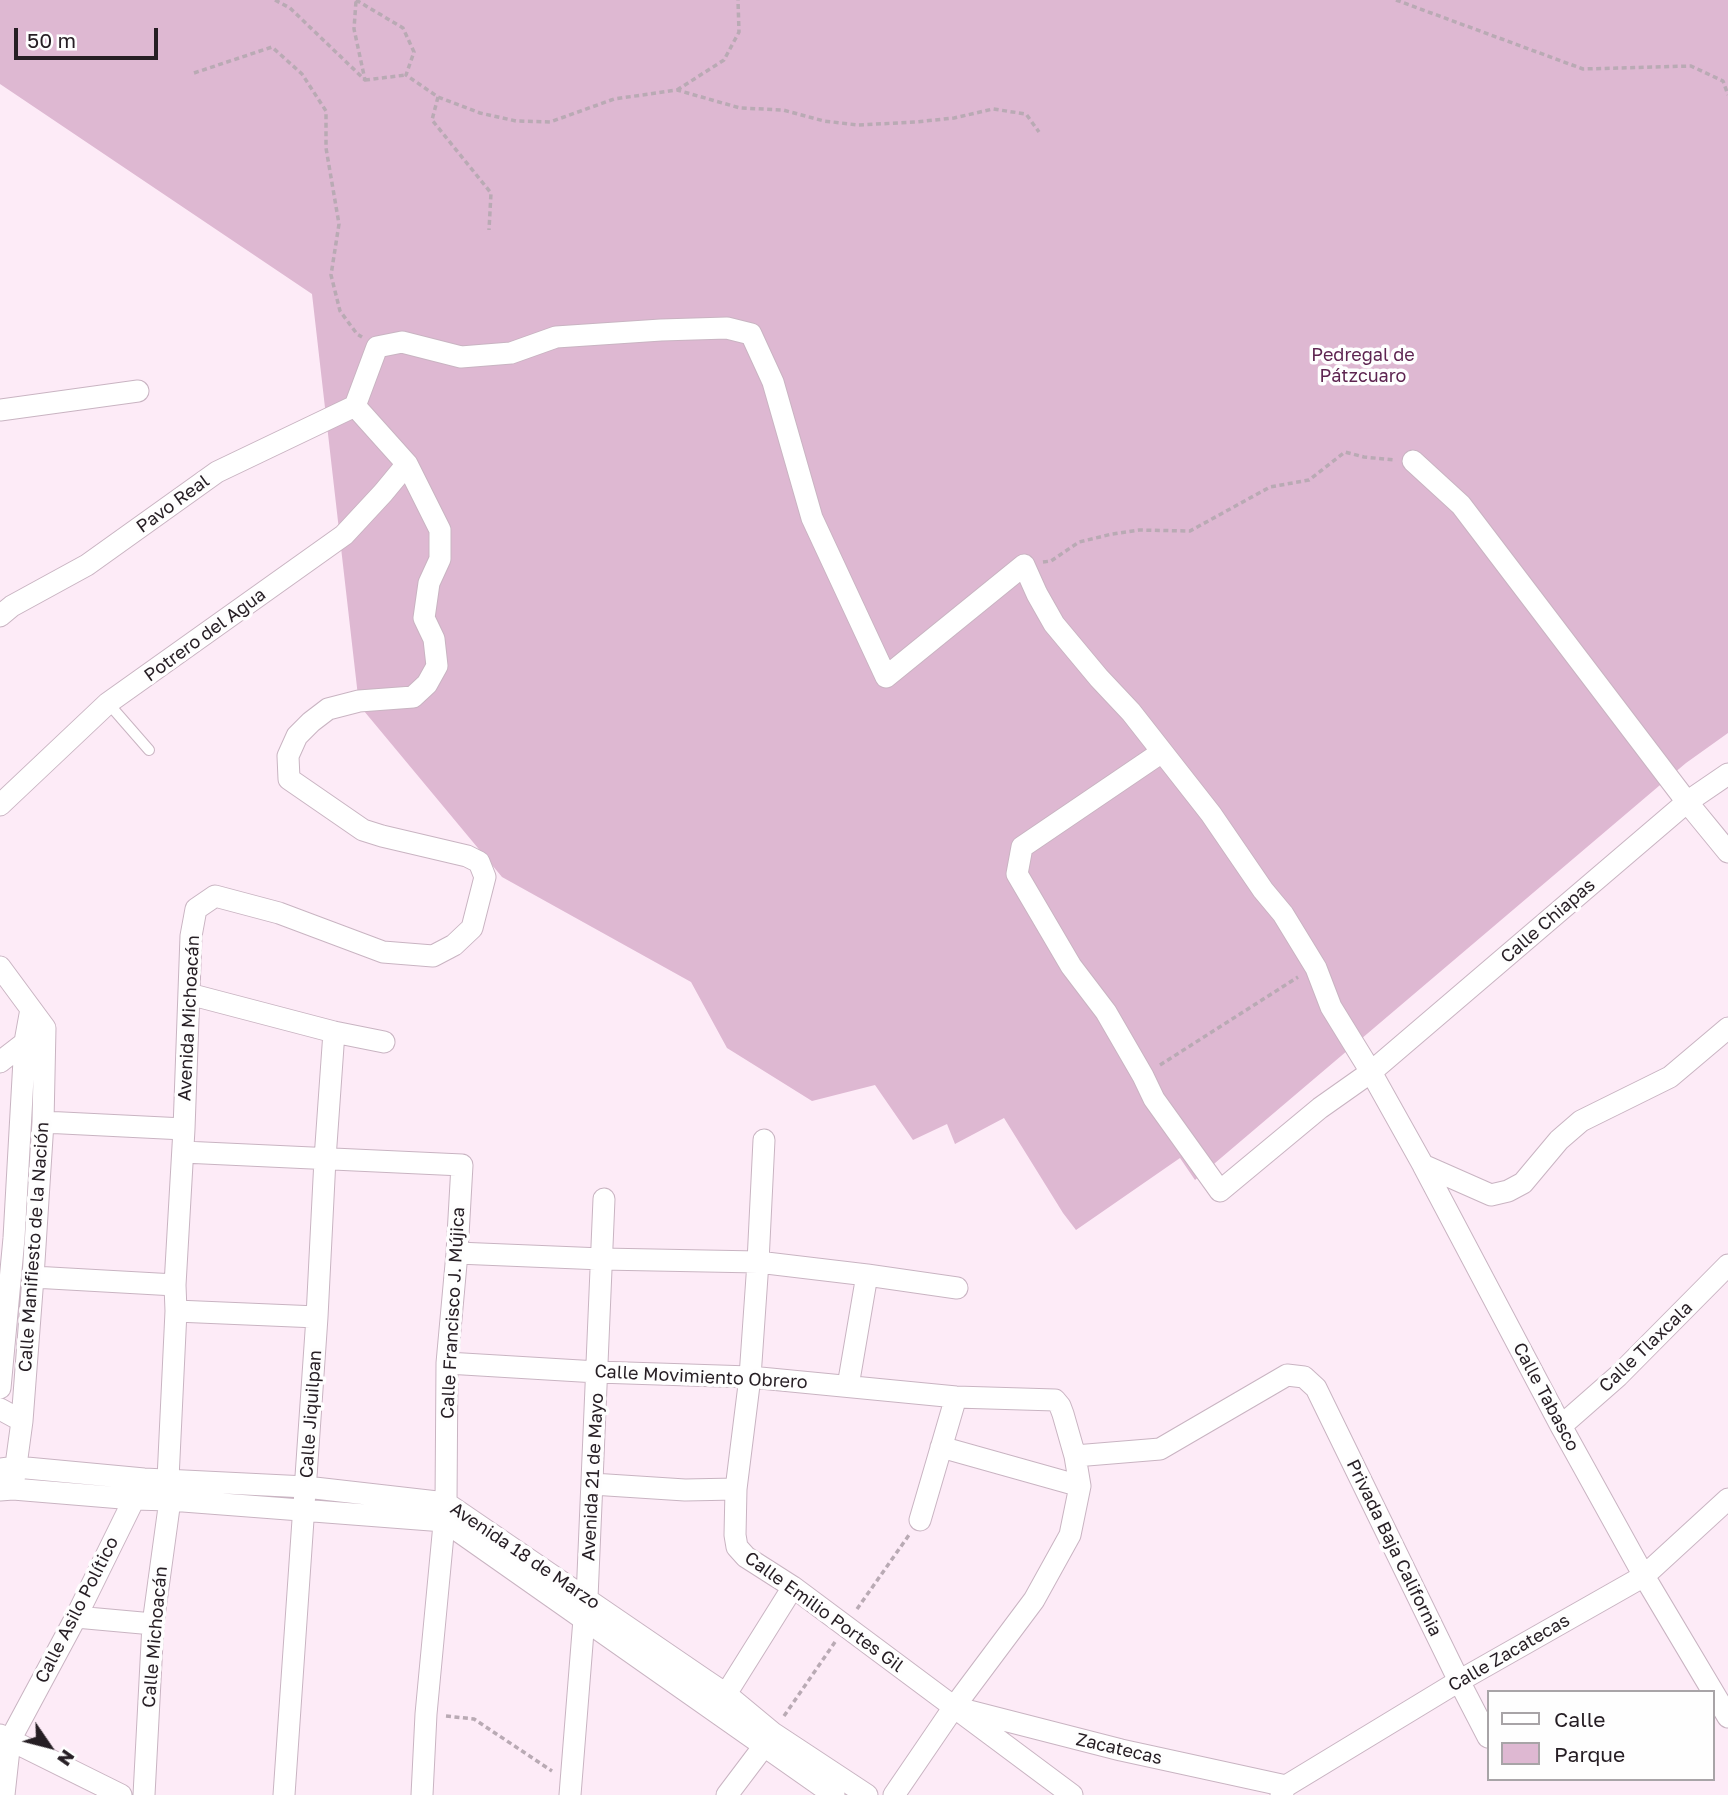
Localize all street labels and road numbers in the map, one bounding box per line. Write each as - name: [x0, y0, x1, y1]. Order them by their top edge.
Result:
- street label: Pavo Real: [132, 470, 214, 538]
- street label: Potrero del Agua: [140, 584, 270, 686]
- street label: Calle Chiapas: [1496, 874, 1600, 968]
- street label: Avenida Michoacán: [174, 935, 204, 1101]
- street label: Calle Manifiesto de la Nación: [14, 1121, 54, 1373]
- street label: Calle Francisco J. Mújica: [437, 1207, 469, 1419]
- street label: Calle Tlaxcala: [1595, 1297, 1697, 1397]
- street label: Calle Tabasco: [1508, 1339, 1584, 1455]
- street label: Calle Jiquilpan: [296, 1349, 326, 1479]
- street label: Calle Movimiento Obrero: [594, 1361, 808, 1393]
- street label: Avenida 21 de Mayo: [578, 1392, 608, 1562]
- street label: Privada Baja California: [1342, 1456, 1446, 1640]
- street label: Avenida 18 de Marzo: [446, 1498, 604, 1614]
- street label: Calle Asilo Político: [31, 1533, 123, 1687]
- street label: Calle Emilio Portes Gil: [740, 1547, 908, 1677]
- street label: Calle Michoacán: [138, 1565, 172, 1709]
- street label: Calle Zacatecas: [1444, 1609, 1574, 1697]
- street label: Zacatecas: [1074, 1729, 1164, 1769]

